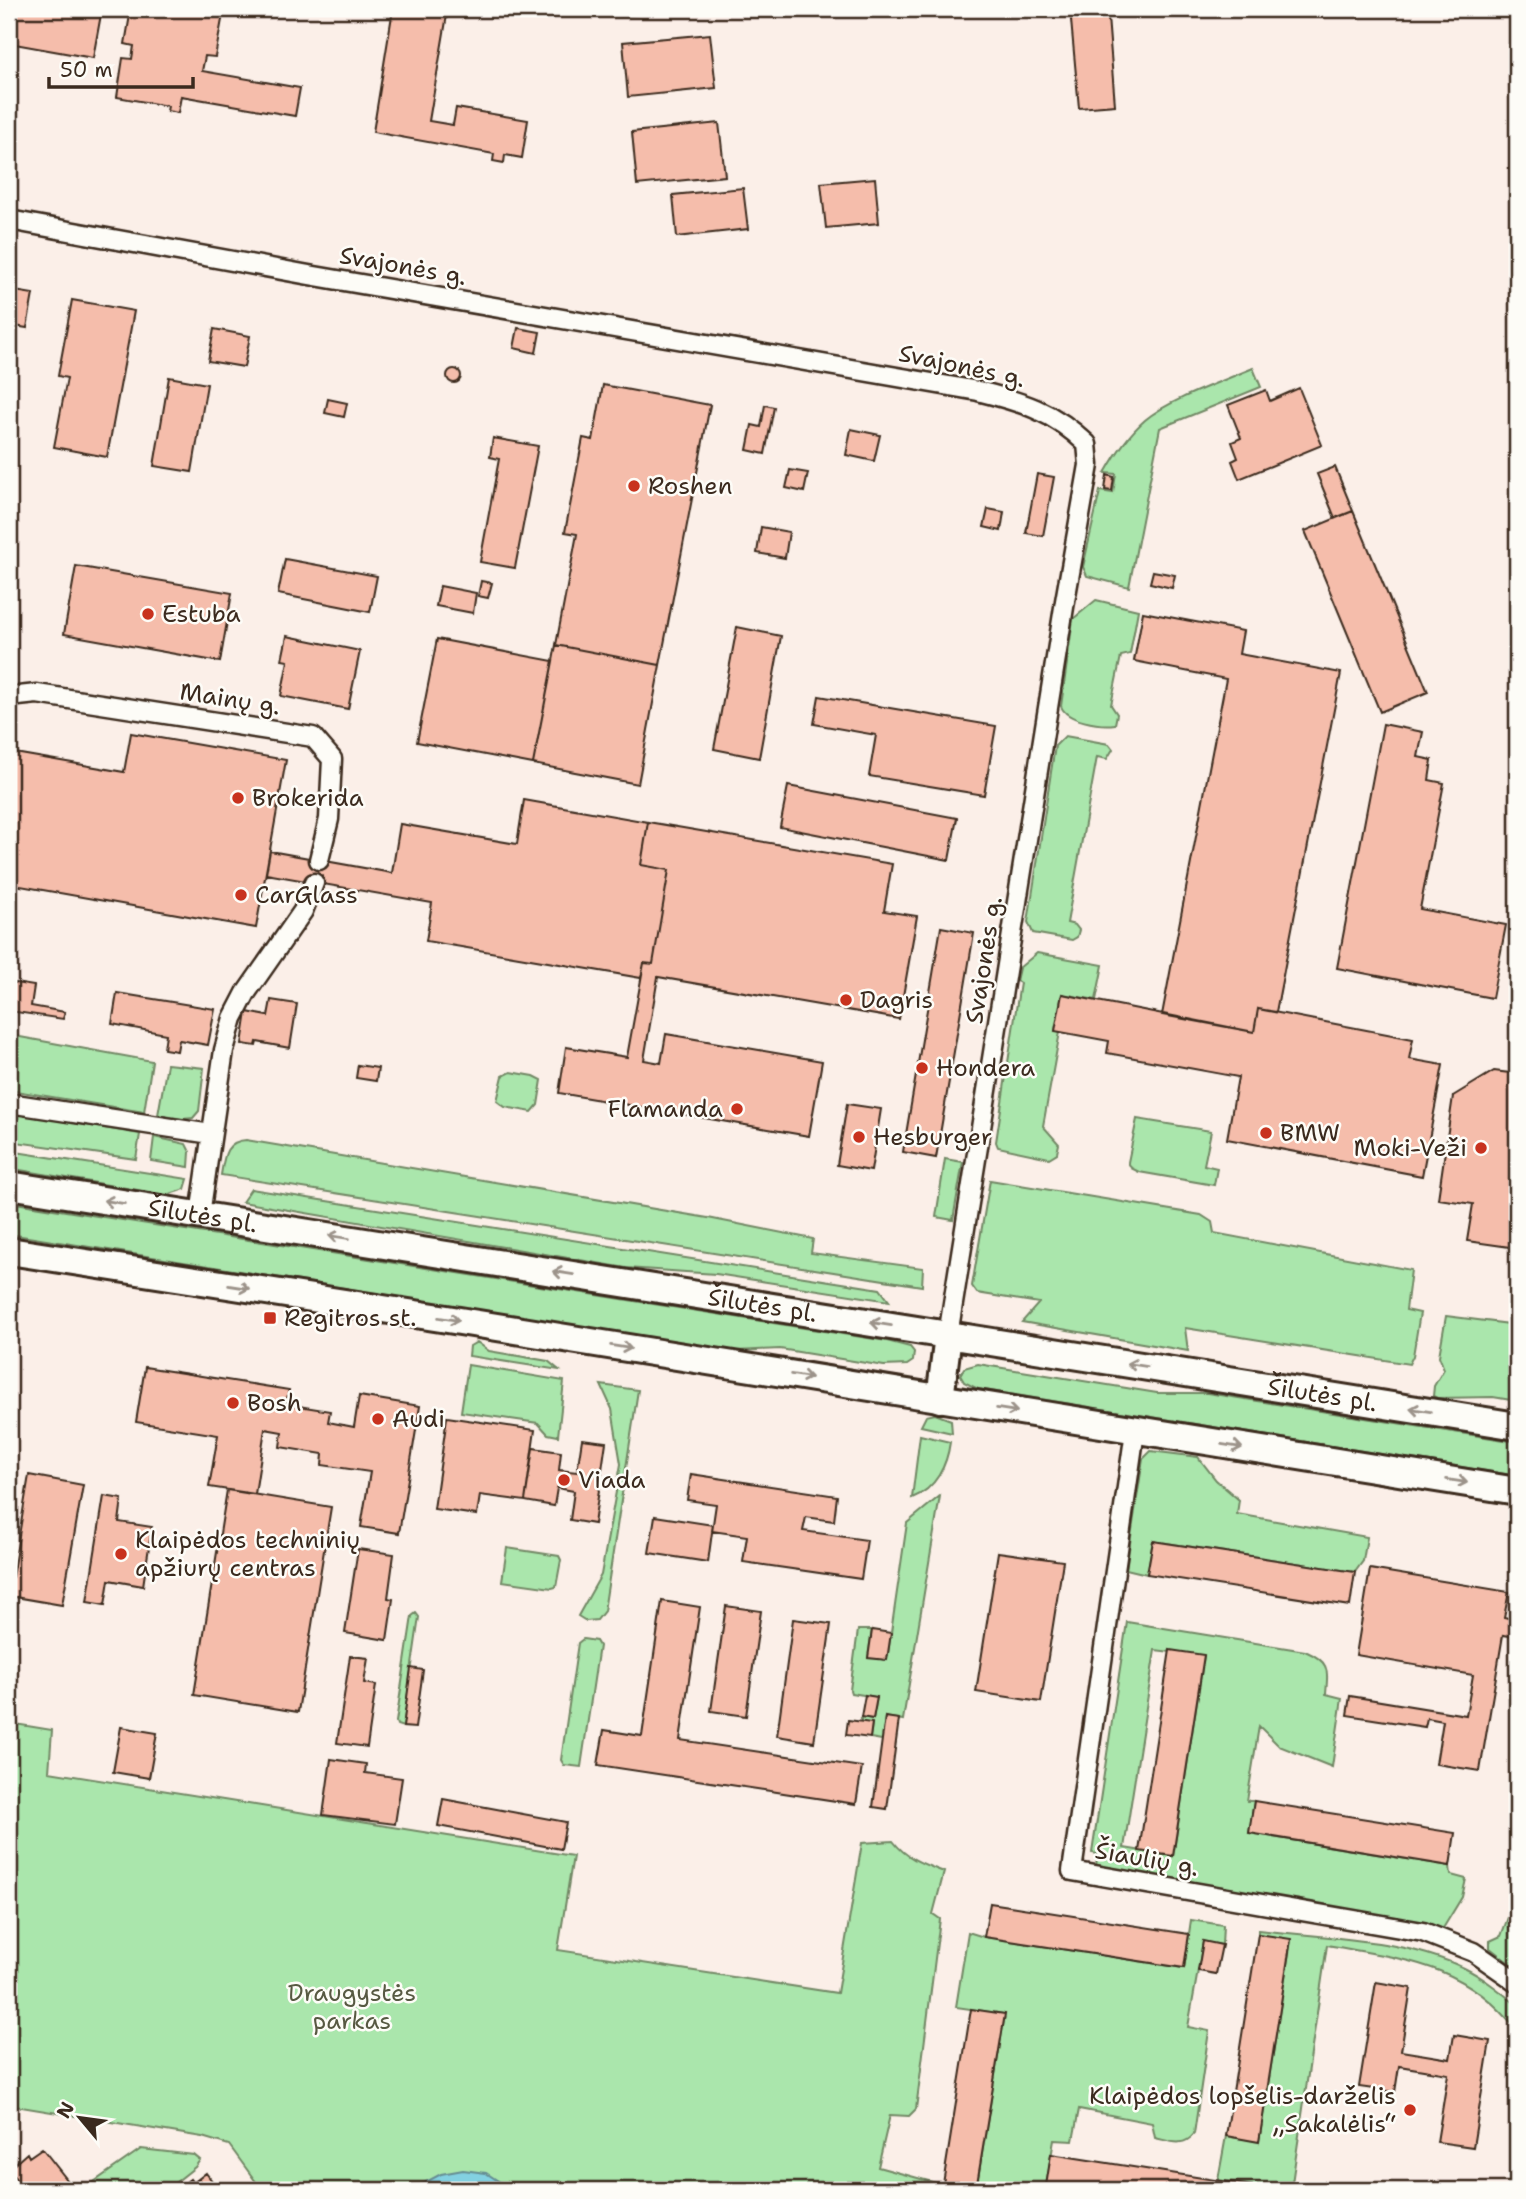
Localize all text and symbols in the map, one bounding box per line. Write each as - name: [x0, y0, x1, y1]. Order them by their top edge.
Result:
- scale bar: [49, 46, 192, 90]
- text: 50 m: [60, 56, 113, 84]
- street label: Svajonės g.: [337, 239, 469, 293]
- street label: Svajonės g.: [896, 337, 1028, 395]
- place label: Roshen: [648, 470, 732, 502]
- marker: Roshen: [626, 478, 642, 494]
- place label: Estuba: [162, 598, 241, 630]
- marker: Estuba: [140, 606, 156, 622]
- street label: Mainų g.: [177, 675, 283, 723]
- place label: Brokerida: [252, 782, 364, 814]
- marker: Brokerida: [230, 790, 246, 806]
- place label: CarGlass: [255, 879, 358, 911]
- marker: CarGlass: [233, 887, 249, 903]
- street label: Svajonės g.: [958, 894, 1010, 1026]
- place label: Dagris: [860, 984, 933, 1016]
- marker: Dagris: [838, 992, 854, 1008]
- place label: Hondera: [936, 1052, 1035, 1084]
- marker: Hondera: [914, 1060, 930, 1076]
- place label: Flamanda: [608, 1093, 723, 1125]
- marker: Flamanda: [729, 1101, 745, 1117]
- place label: BMW: [1280, 1117, 1340, 1149]
- place label: Hesburger: [873, 1121, 992, 1153]
- marker: BMW: [1258, 1125, 1274, 1141]
- marker: Hesburger: [851, 1129, 867, 1145]
- place label: Moki-Veži: [1354, 1132, 1467, 1164]
- marker: Moki-Veži: [1473, 1140, 1489, 1156]
- street label: Šilutės pl.: [146, 1191, 260, 1240]
- one-way arrow: [103, 1195, 126, 1208]
- one-way arrow: [328, 1230, 350, 1243]
- one-way arrow: [552, 1266, 575, 1279]
- one-way arrow: [227, 1281, 250, 1294]
- street label: Šilutės pl.: [705, 1281, 819, 1330]
- place label: Regitros st.: [284, 1302, 416, 1334]
- marker: Regitros st.: [262, 1310, 278, 1326]
- one-way arrow: [437, 1313, 460, 1326]
- one-way arrow: [870, 1317, 893, 1330]
- one-way arrow: [609, 1341, 632, 1354]
- one-way arrow: [1126, 1358, 1148, 1371]
- one-way arrow: [789, 1370, 812, 1383]
- street label: Šilutės pl.: [1265, 1370, 1379, 1419]
- place label: Bosh: [247, 1387, 302, 1419]
- marker: Bosh: [225, 1395, 241, 1411]
- place label: Audi: [392, 1403, 445, 1435]
- one-way arrow: [1409, 1403, 1432, 1416]
- one-way arrow: [995, 1404, 1018, 1417]
- marker: Audi: [370, 1411, 386, 1427]
- one-way arrow: [1220, 1440, 1243, 1453]
- place label: Viada: [578, 1464, 646, 1496]
- marker: Viada: [556, 1472, 572, 1488]
- one-way arrow: [1445, 1475, 1468, 1488]
- place label: Klaipėdos techninių apžiurų centras: [135, 1524, 360, 1584]
- marker: Klaipėdos techninių apžiurų centras: [113, 1546, 129, 1562]
- street label: Šiaulių g.: [1093, 1834, 1201, 1884]
- park label: Draugystės parkas: [288, 1977, 416, 2037]
- place label: Klaipėdos lopšelis-darželis „Sakalėlis“: [1089, 2080, 1396, 2140]
- north arrow: [46, 2084, 116, 2154]
- text: N: [51, 2097, 80, 2123]
- marker: Klaipėdos lopšelis-darželis „Sakalėlis“: [1402, 2102, 1418, 2118]

